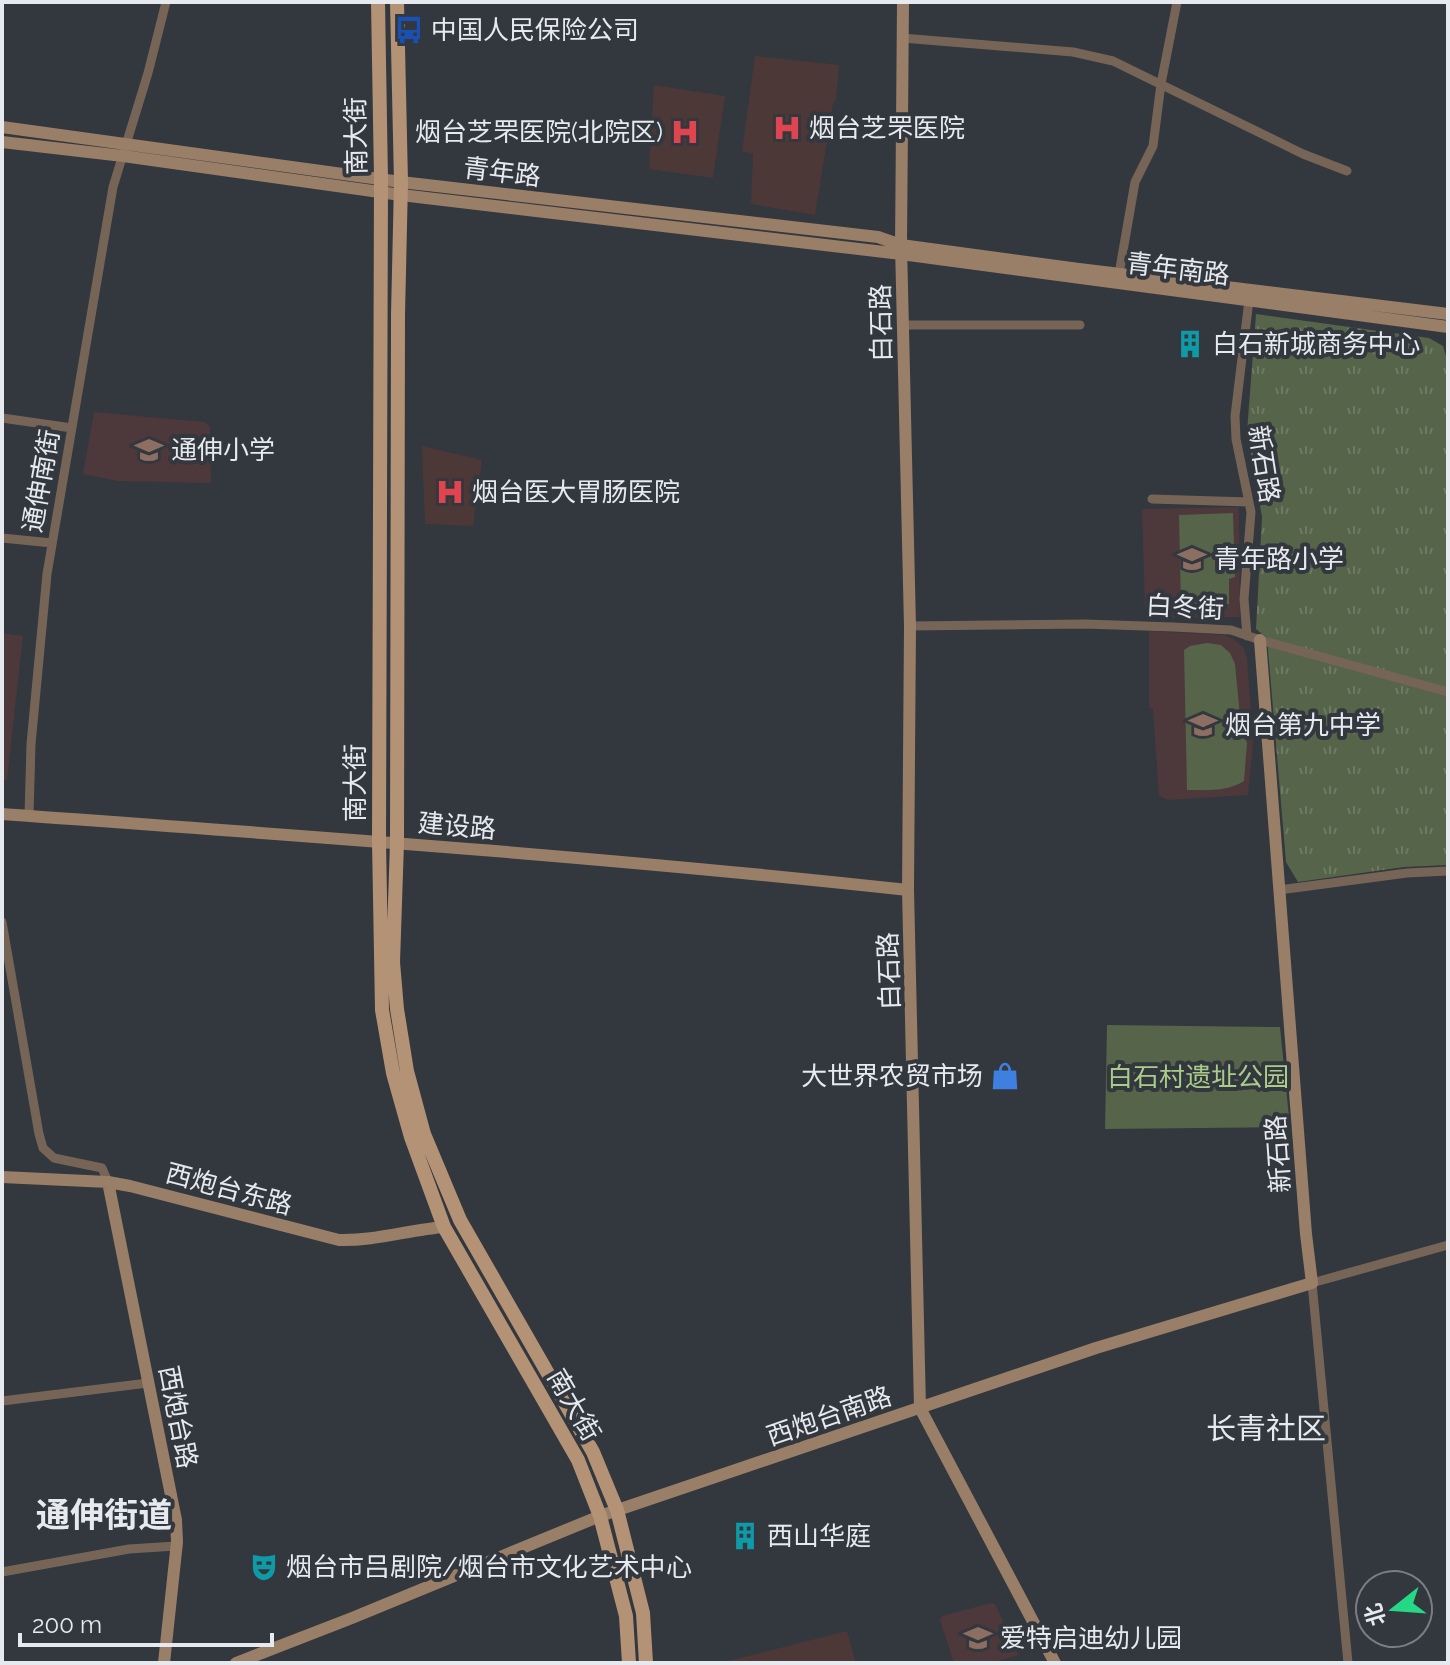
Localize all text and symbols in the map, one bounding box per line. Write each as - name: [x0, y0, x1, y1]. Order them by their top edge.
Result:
- bus stop icon: 中国人民保险公司: [394, 15, 424, 45]
- place label: 中国人民保险公司: [431, 15, 639, 45]
- street label: 南大街: [340, 97, 372, 175]
- hospital icon: 烟台芝罘医院: [772, 113, 802, 143]
- place label: 烟台芝罘医院: [809, 113, 965, 143]
- place label: 烟台芝罘医院(北院区): [415, 117, 663, 147]
- hospital icon: 烟台芝罘医院(北院区): [670, 117, 700, 147]
- street label: 青年路: [461, 152, 543, 192]
- street label: 青年南路: [1125, 248, 1231, 290]
- street label: 白石路: [865, 284, 897, 362]
- building icon: 白石新城商务中心: [1175, 329, 1205, 359]
- place label: 白石新城商务中心: [1212, 329, 1420, 359]
- street label: 新石路: [1243, 423, 1285, 505]
- street label: 通伸南街: [17, 427, 65, 535]
- school or university icon: 通伸小学: [134, 435, 164, 465]
- place label: 通伸小学: [171, 435, 275, 465]
- hospital icon: 烟台医大胃肠医院: [435, 477, 465, 507]
- place label: 烟台医大胃肠医院: [472, 477, 680, 507]
- school or university icon: 青年路小学: [1177, 544, 1207, 574]
- place label: 青年路小学: [1214, 544, 1344, 574]
- street label: 白冬街: [1145, 590, 1225, 624]
- school or university icon: 烟台第九中学: [1188, 710, 1218, 740]
- place label: 烟台第九中学: [1225, 710, 1381, 740]
- street label: 南大街: [340, 744, 370, 822]
- street label: 建设路: [417, 808, 497, 844]
- street label: 白石路: [873, 931, 905, 1011]
- place label: 大世界农贸市场: [801, 1061, 983, 1091]
- shop icon: 大世界农贸市场: [990, 1061, 1020, 1091]
- park label: 白石村遗址公园: [1107, 1062, 1289, 1092]
- street label: 新石路: [1260, 1114, 1296, 1194]
- street label: 西炮台东路: [162, 1158, 296, 1220]
- street label: 西炮台路: [153, 1363, 203, 1471]
- street label: 南大街: [542, 1364, 606, 1446]
- street label: 西炮台南路: [763, 1381, 895, 1451]
- district label: 长青社区: [1206, 1411, 1326, 1446]
- district label: 通伸街道: [36, 1495, 172, 1535]
- building icon: 西山华庭: [730, 1521, 760, 1551]
- place label: 西山华庭: [767, 1521, 871, 1551]
- theatre icon: 烟台市吕剧院/烟台市文化艺术中心: [249, 1552, 279, 1582]
- place label: 烟台市吕剧院/烟台市文化艺术中心: [286, 1552, 692, 1582]
- north arrow: [1354, 1569, 1434, 1649]
- scale bar: [20, 1597, 272, 1647]
- text: 北: [1359, 1601, 1391, 1629]
- text: 200 m: [32, 1610, 102, 1639]
- school or university icon: 爱特启迪幼儿园: [963, 1623, 993, 1653]
- place label: 爱特启迪幼儿园: [1000, 1623, 1182, 1653]

